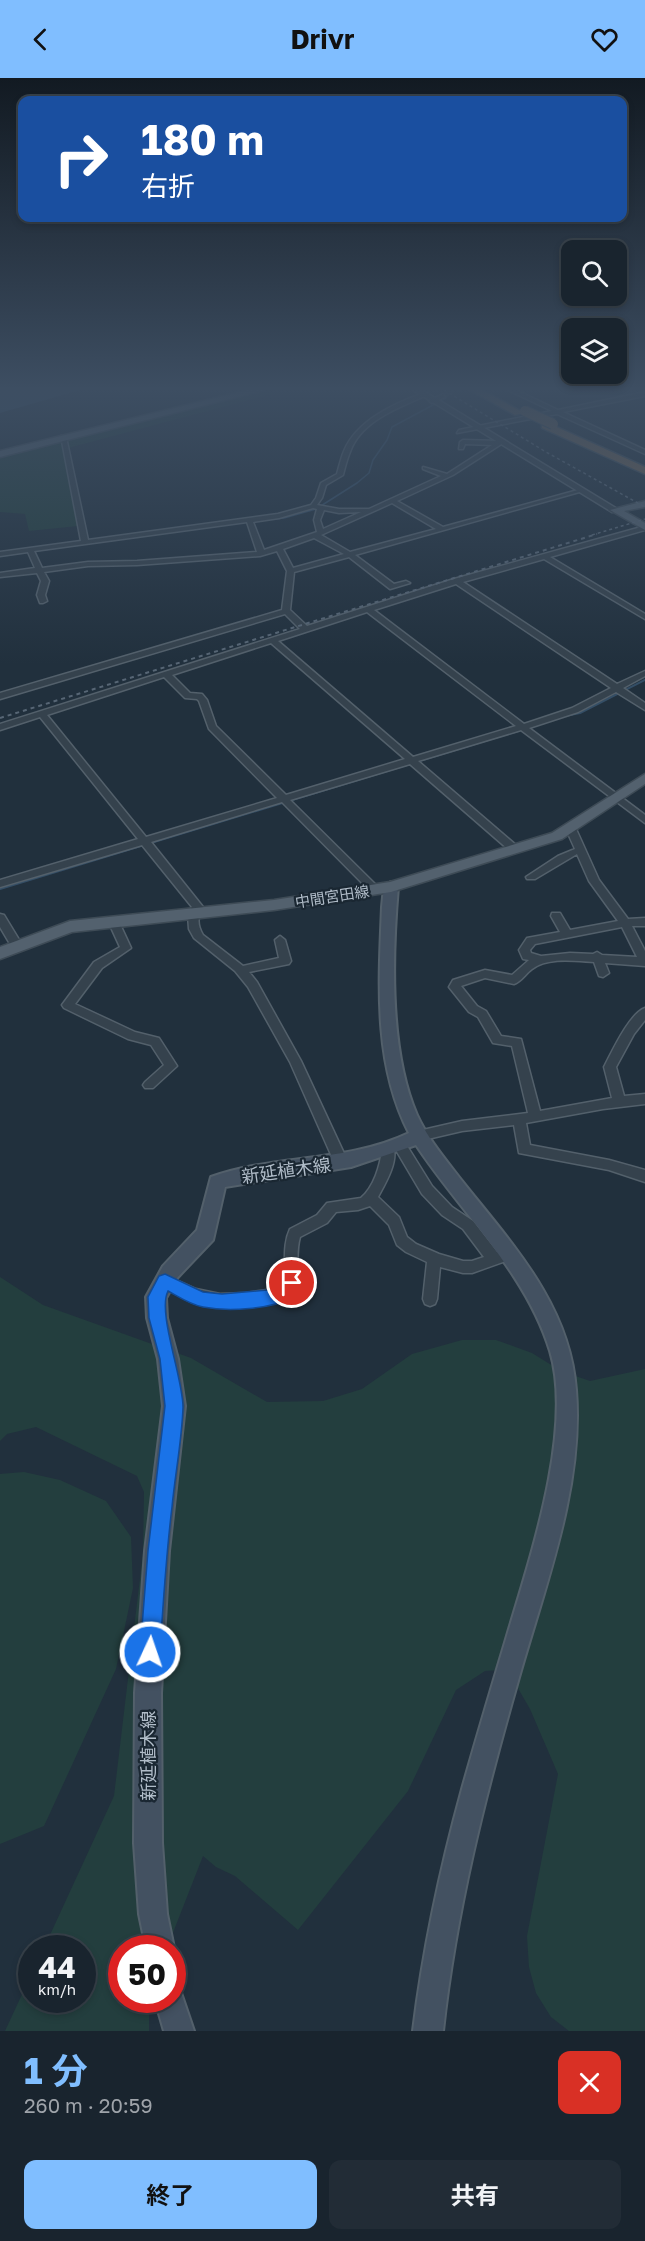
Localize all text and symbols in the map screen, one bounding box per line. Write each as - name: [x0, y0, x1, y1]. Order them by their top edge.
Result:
- icon: back: [24, 23, 57, 56]
- text: Drivr: [291, 23, 354, 55]
- icon: heart: [588, 23, 621, 56]
- text: 180 m: [141, 114, 264, 164]
- icon: right: [42, 120, 120, 198]
- text: 右折: [141, 170, 195, 202]
- map controls: [561, 240, 627, 384]
- button: search: [561, 240, 627, 306]
- button: layers: [561, 318, 627, 384]
- street label: 中間宮田線: [294, 881, 370, 911]
- street label: 新延植木線: [240, 1153, 332, 1187]
- pin: [266, 1257, 317, 1308]
- icon: arrive: [275, 1266, 308, 1299]
- position arrow: [118, 1620, 182, 1684]
- street label: 新延植木線: [137, 1711, 159, 1801]
- speed limit sign: 50: [108, 1935, 186, 2013]
- text: 44: [38, 1949, 76, 1985]
- text: km/h: [38, 1980, 76, 1998]
- text: 1 分: [24, 2049, 88, 2092]
- button: close: [558, 2051, 621, 2114]
- text: 260 m · 20:59: [24, 2093, 153, 2117]
- button: 終了: [24, 2160, 317, 2229]
- button: 共有: [329, 2160, 621, 2229]

